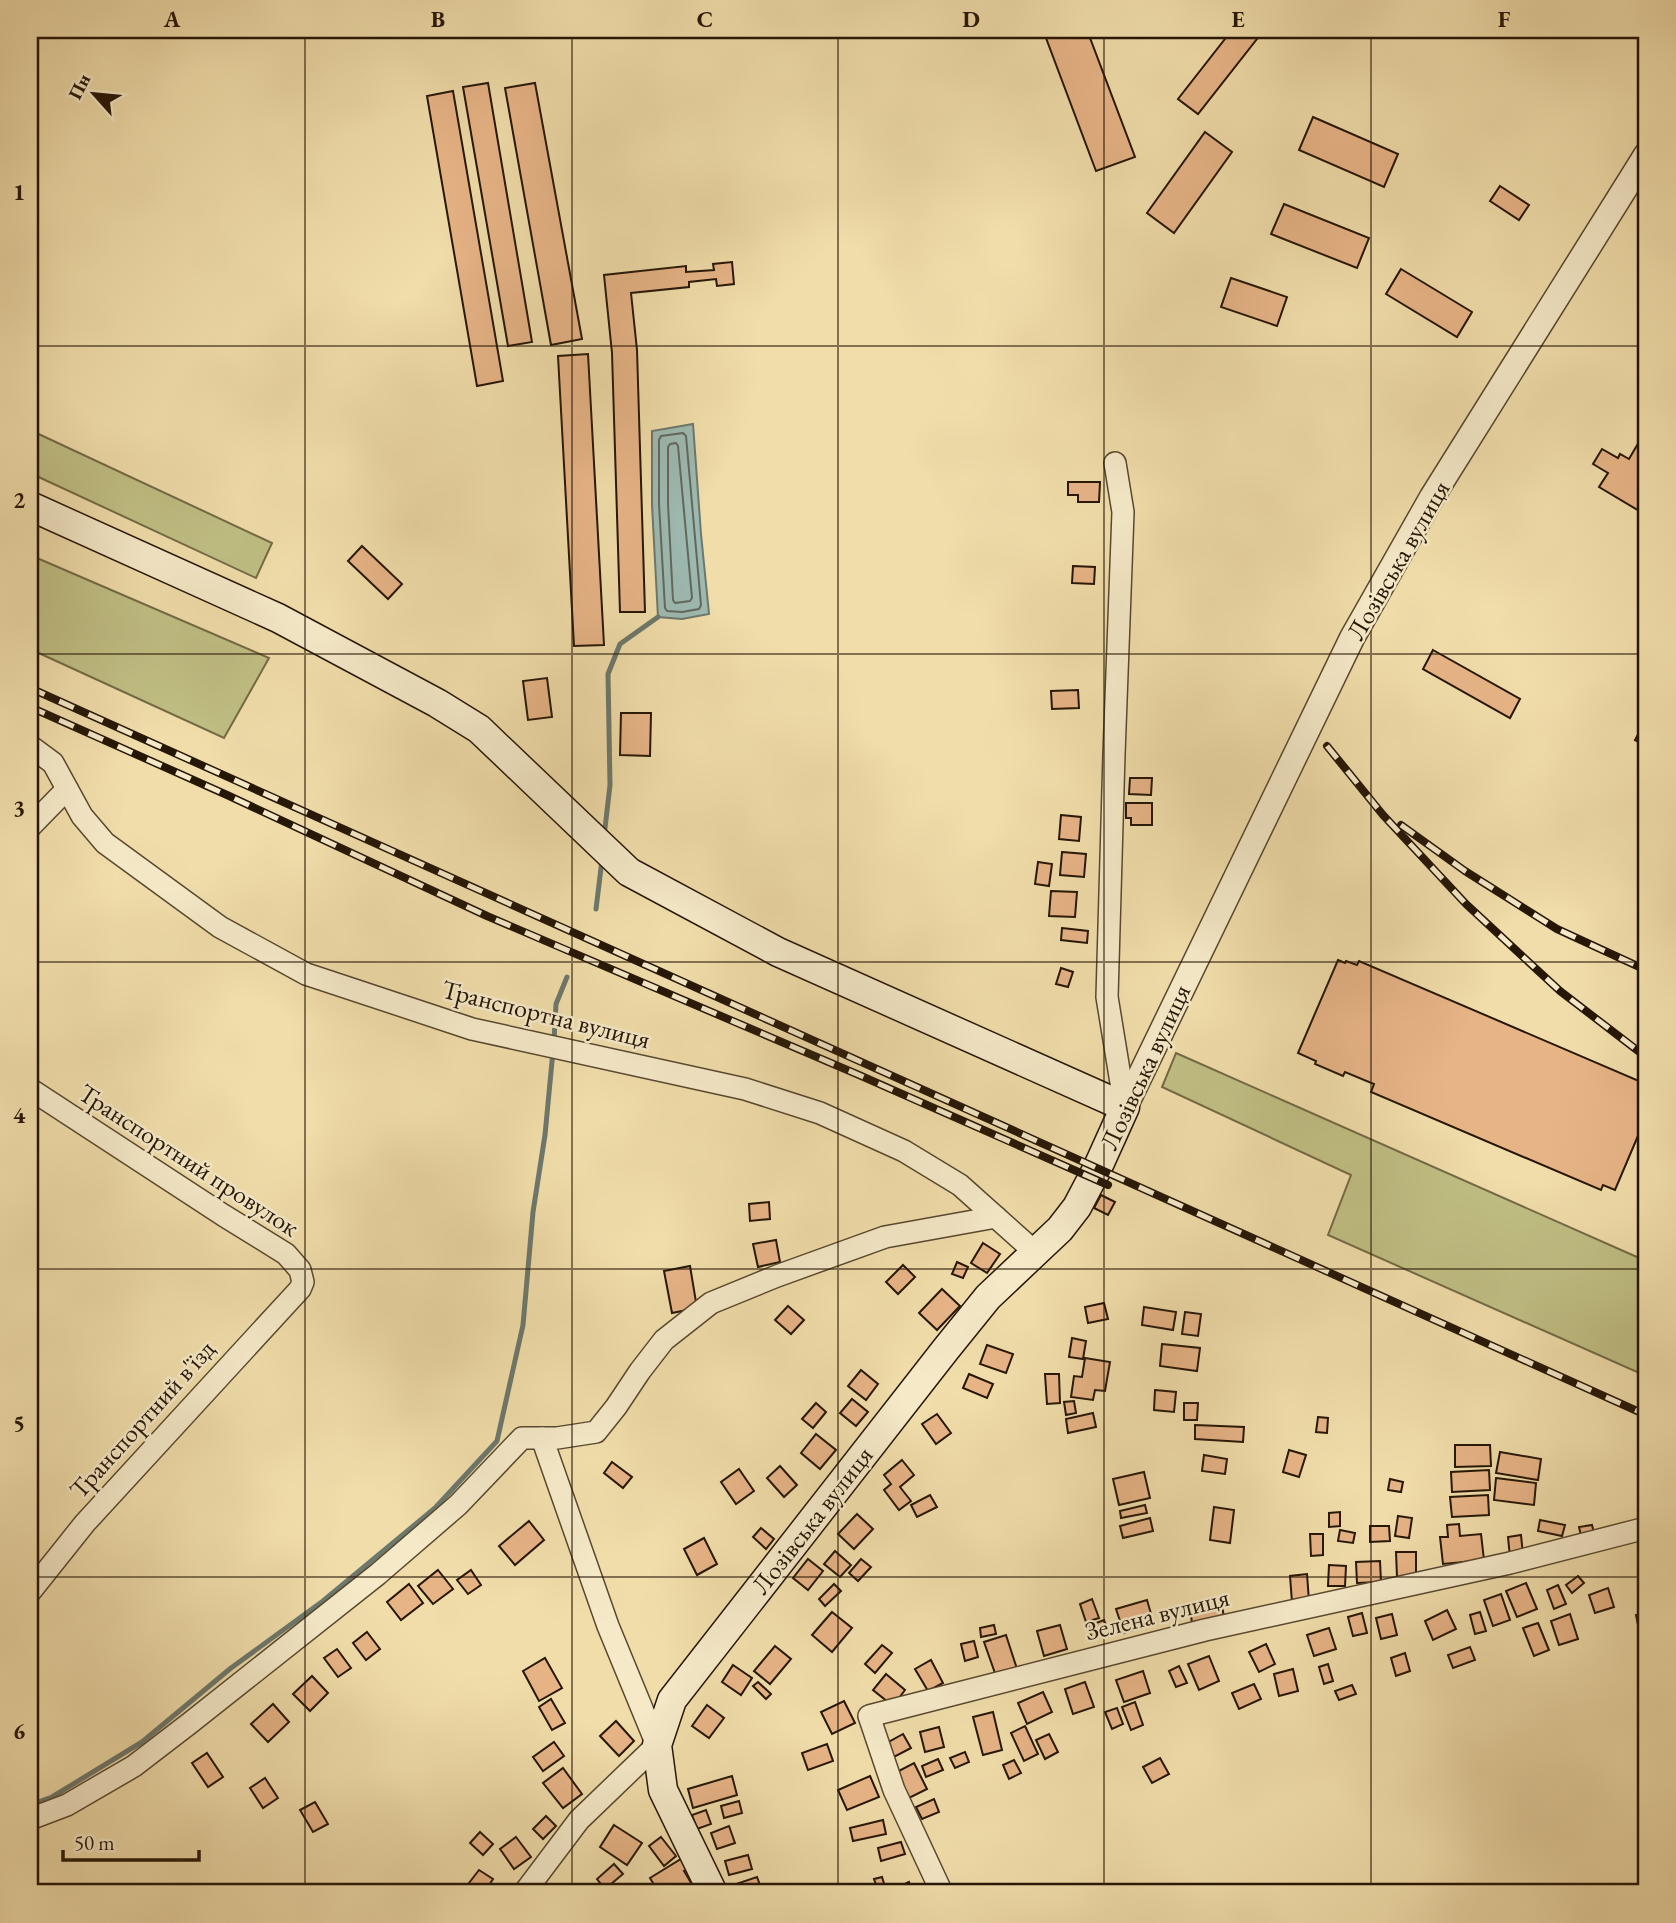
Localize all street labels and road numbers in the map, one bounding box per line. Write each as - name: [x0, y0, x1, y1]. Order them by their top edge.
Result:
- street label: Лозівська вулиця: [1339, 474, 1457, 646]
- street label: Транспортна вулиця: [438, 972, 654, 1056]
- street label: Лозівська вулиця: [1092, 979, 1198, 1155]
- street label: Транспортний провулок: [72, 1076, 306, 1245]
- street label: Транспортний в'їзд: [62, 1332, 222, 1506]
- street label: Лозівська вулиця: [744, 1439, 880, 1601]
- street label: Зелена вулиця: [1081, 1580, 1233, 1648]

